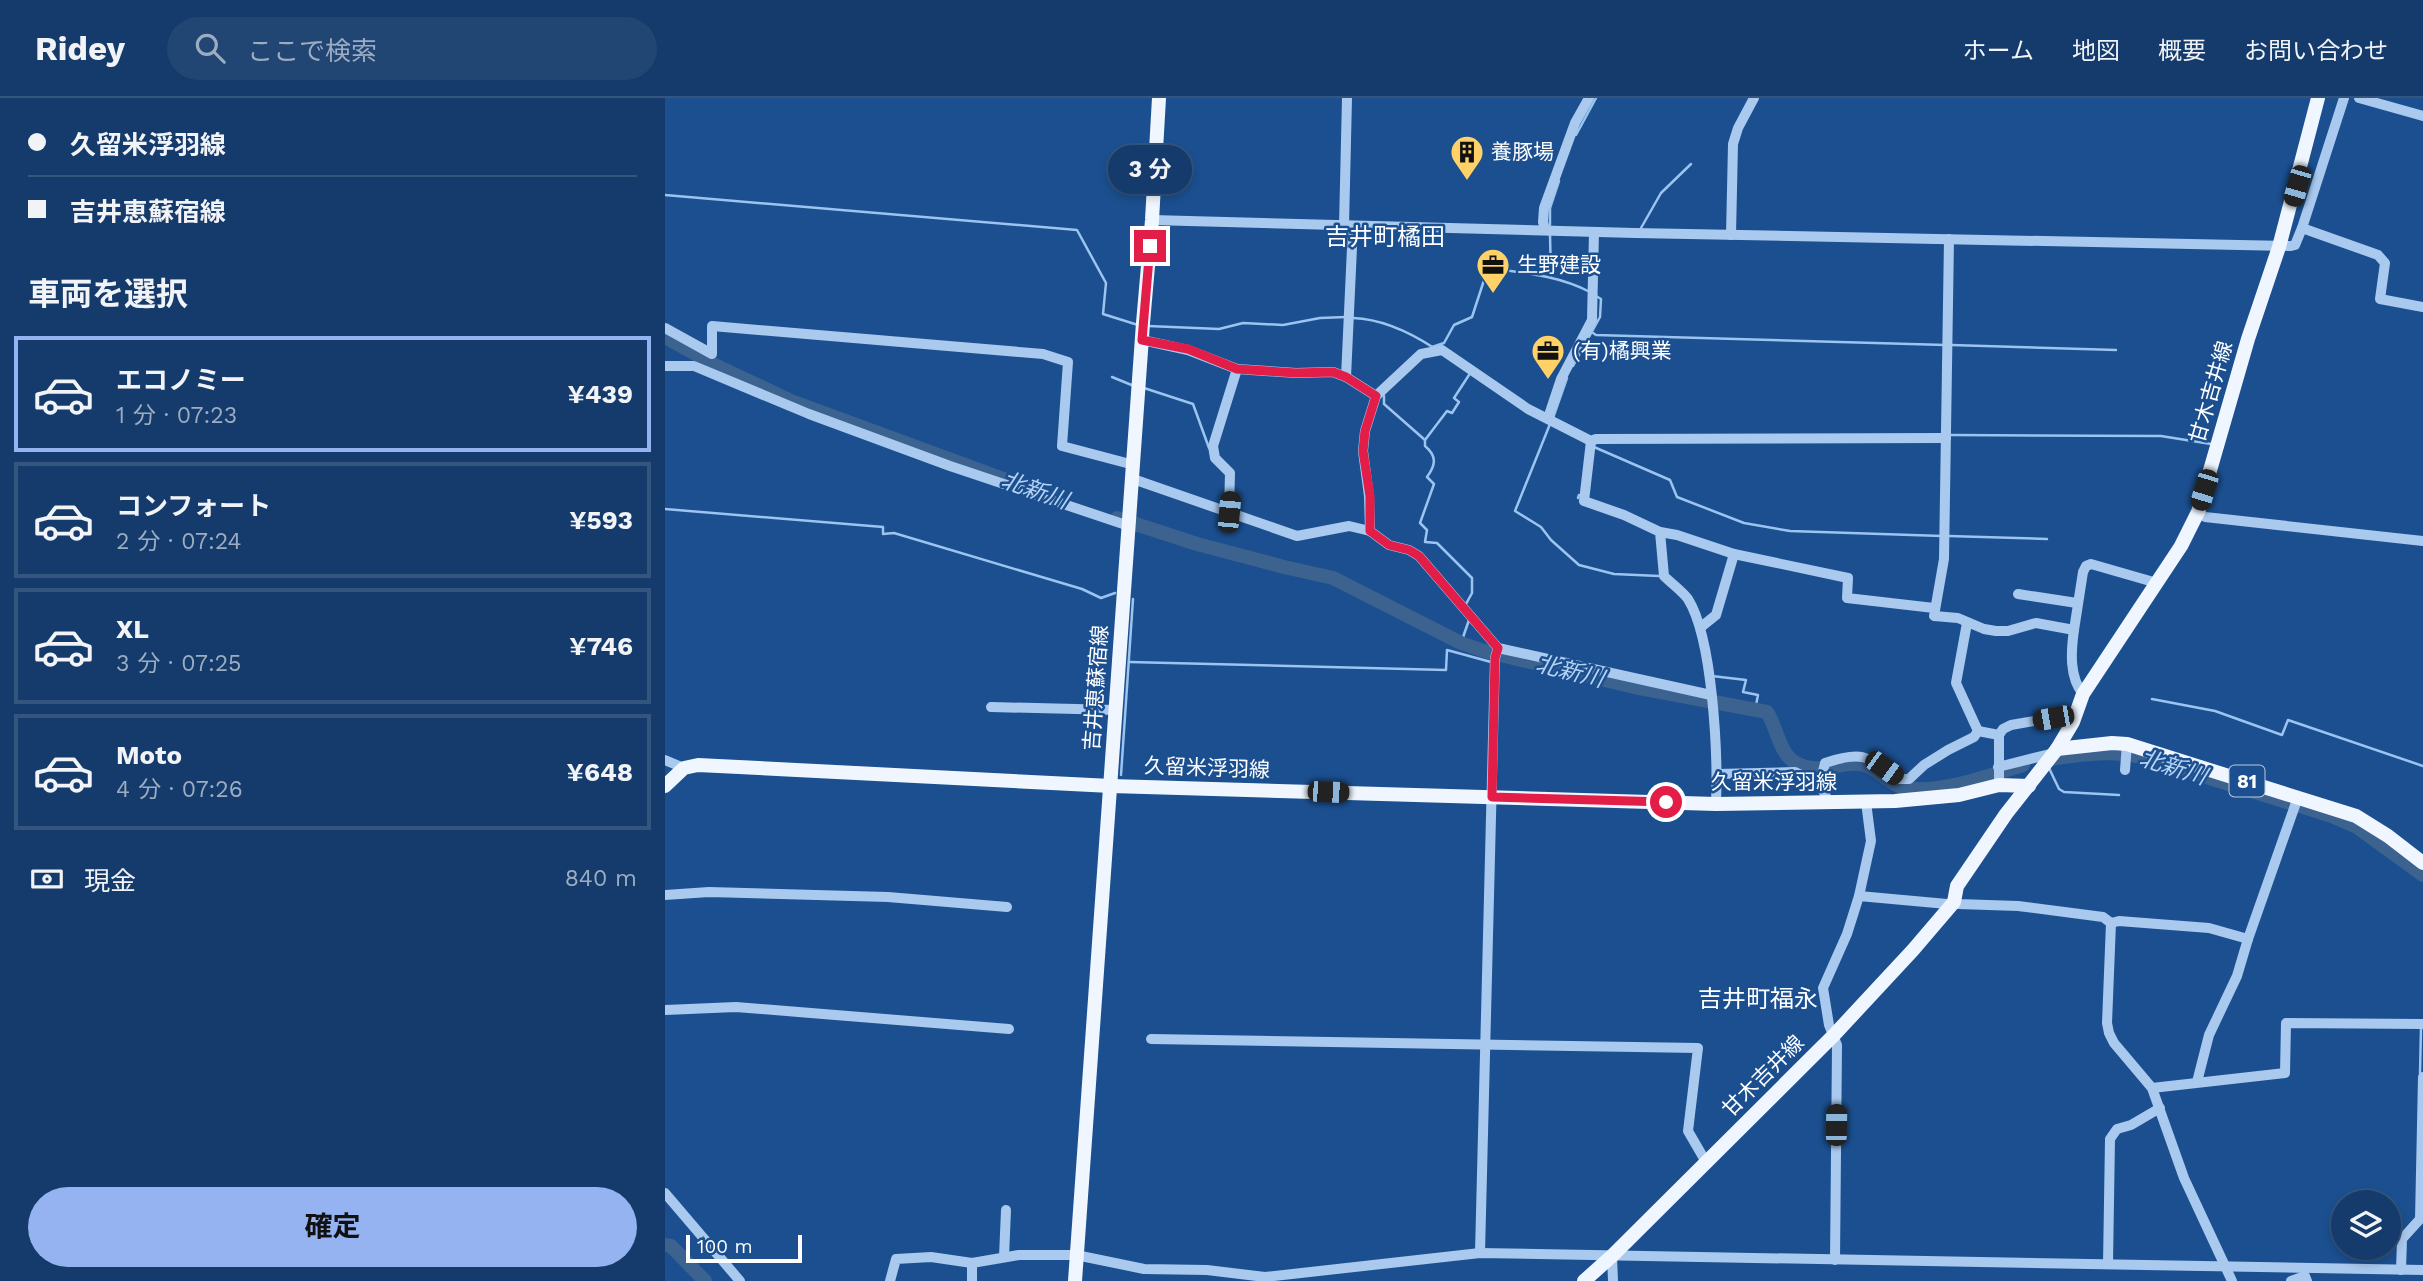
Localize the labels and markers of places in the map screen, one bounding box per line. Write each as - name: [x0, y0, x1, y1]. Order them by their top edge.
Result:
- building icon: 養豚場: [1448, 133, 1486, 182]
- place label: 養豚場: [1491, 139, 1554, 164]
- office icon: 生野建設: [1474, 246, 1512, 295]
- place label: 生野建設: [1517, 252, 1601, 277]
- office icon: (有)橘興業: [1529, 332, 1567, 381]
- place label: (有)橘興業: [1573, 338, 1672, 363]

